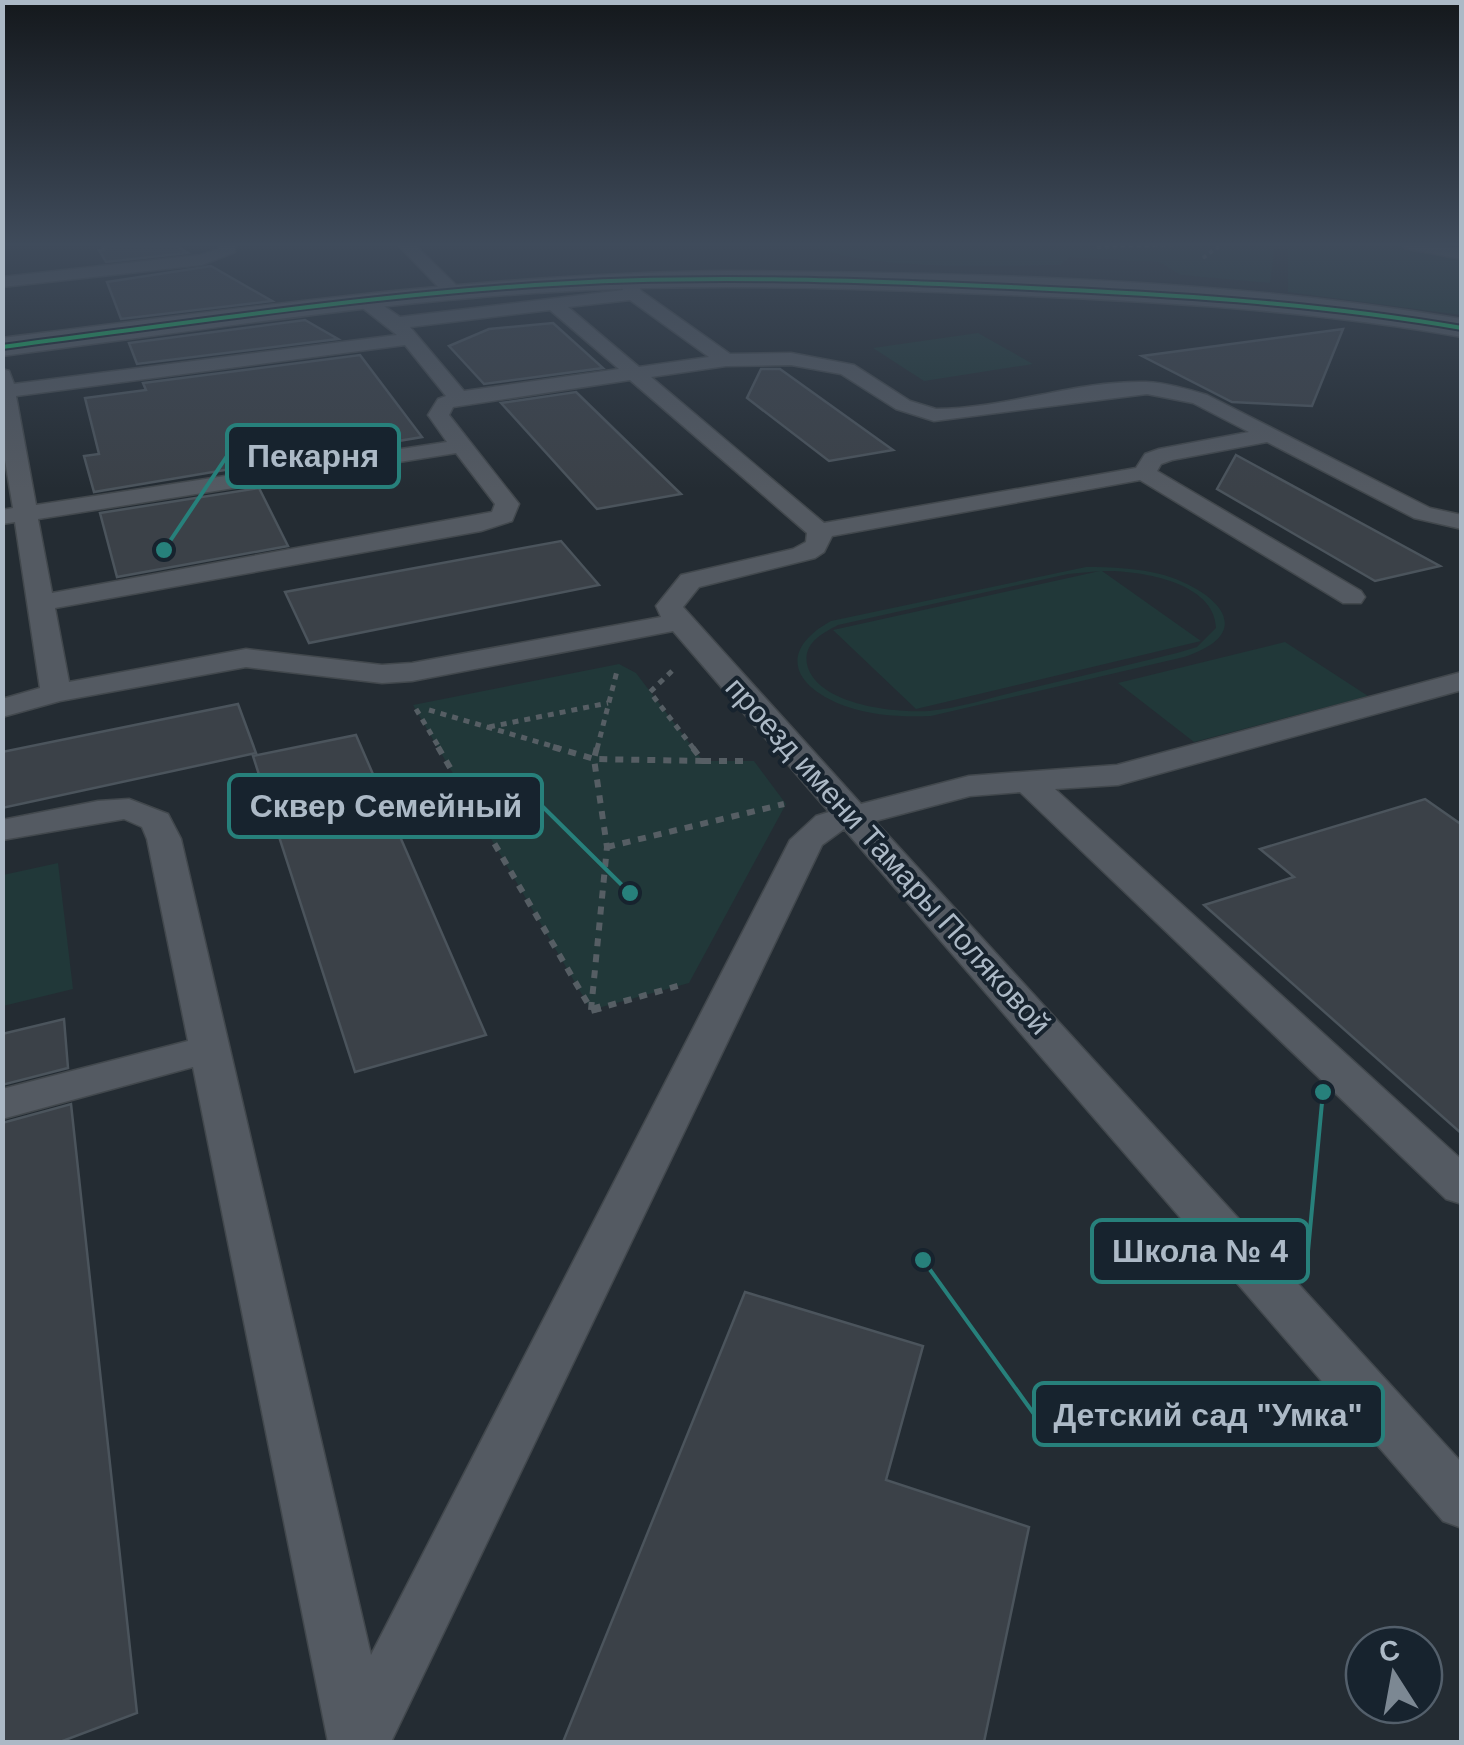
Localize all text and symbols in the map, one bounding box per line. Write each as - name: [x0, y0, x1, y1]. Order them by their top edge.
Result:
- callout: Пекарня: [227, 425, 399, 487]
- text: Пекарня: [247, 438, 379, 474]
- street label: проезд имени Тамары Поляковой: [719, 671, 1057, 1041]
- callout: Сквер Семейный: [229, 775, 542, 837]
- text: Сквер Семейный: [250, 788, 522, 824]
- callout: Школа № 4: [1092, 1220, 1308, 1282]
- text: Школа № 4: [1112, 1233, 1288, 1269]
- callout: Детский сад "Умка": [1034, 1383, 1383, 1445]
- text: Детский сад "Умка": [1053, 1397, 1363, 1433]
- north arrow: [1344, 1625, 1444, 1725]
- text: С: [1376, 1634, 1402, 1668]

